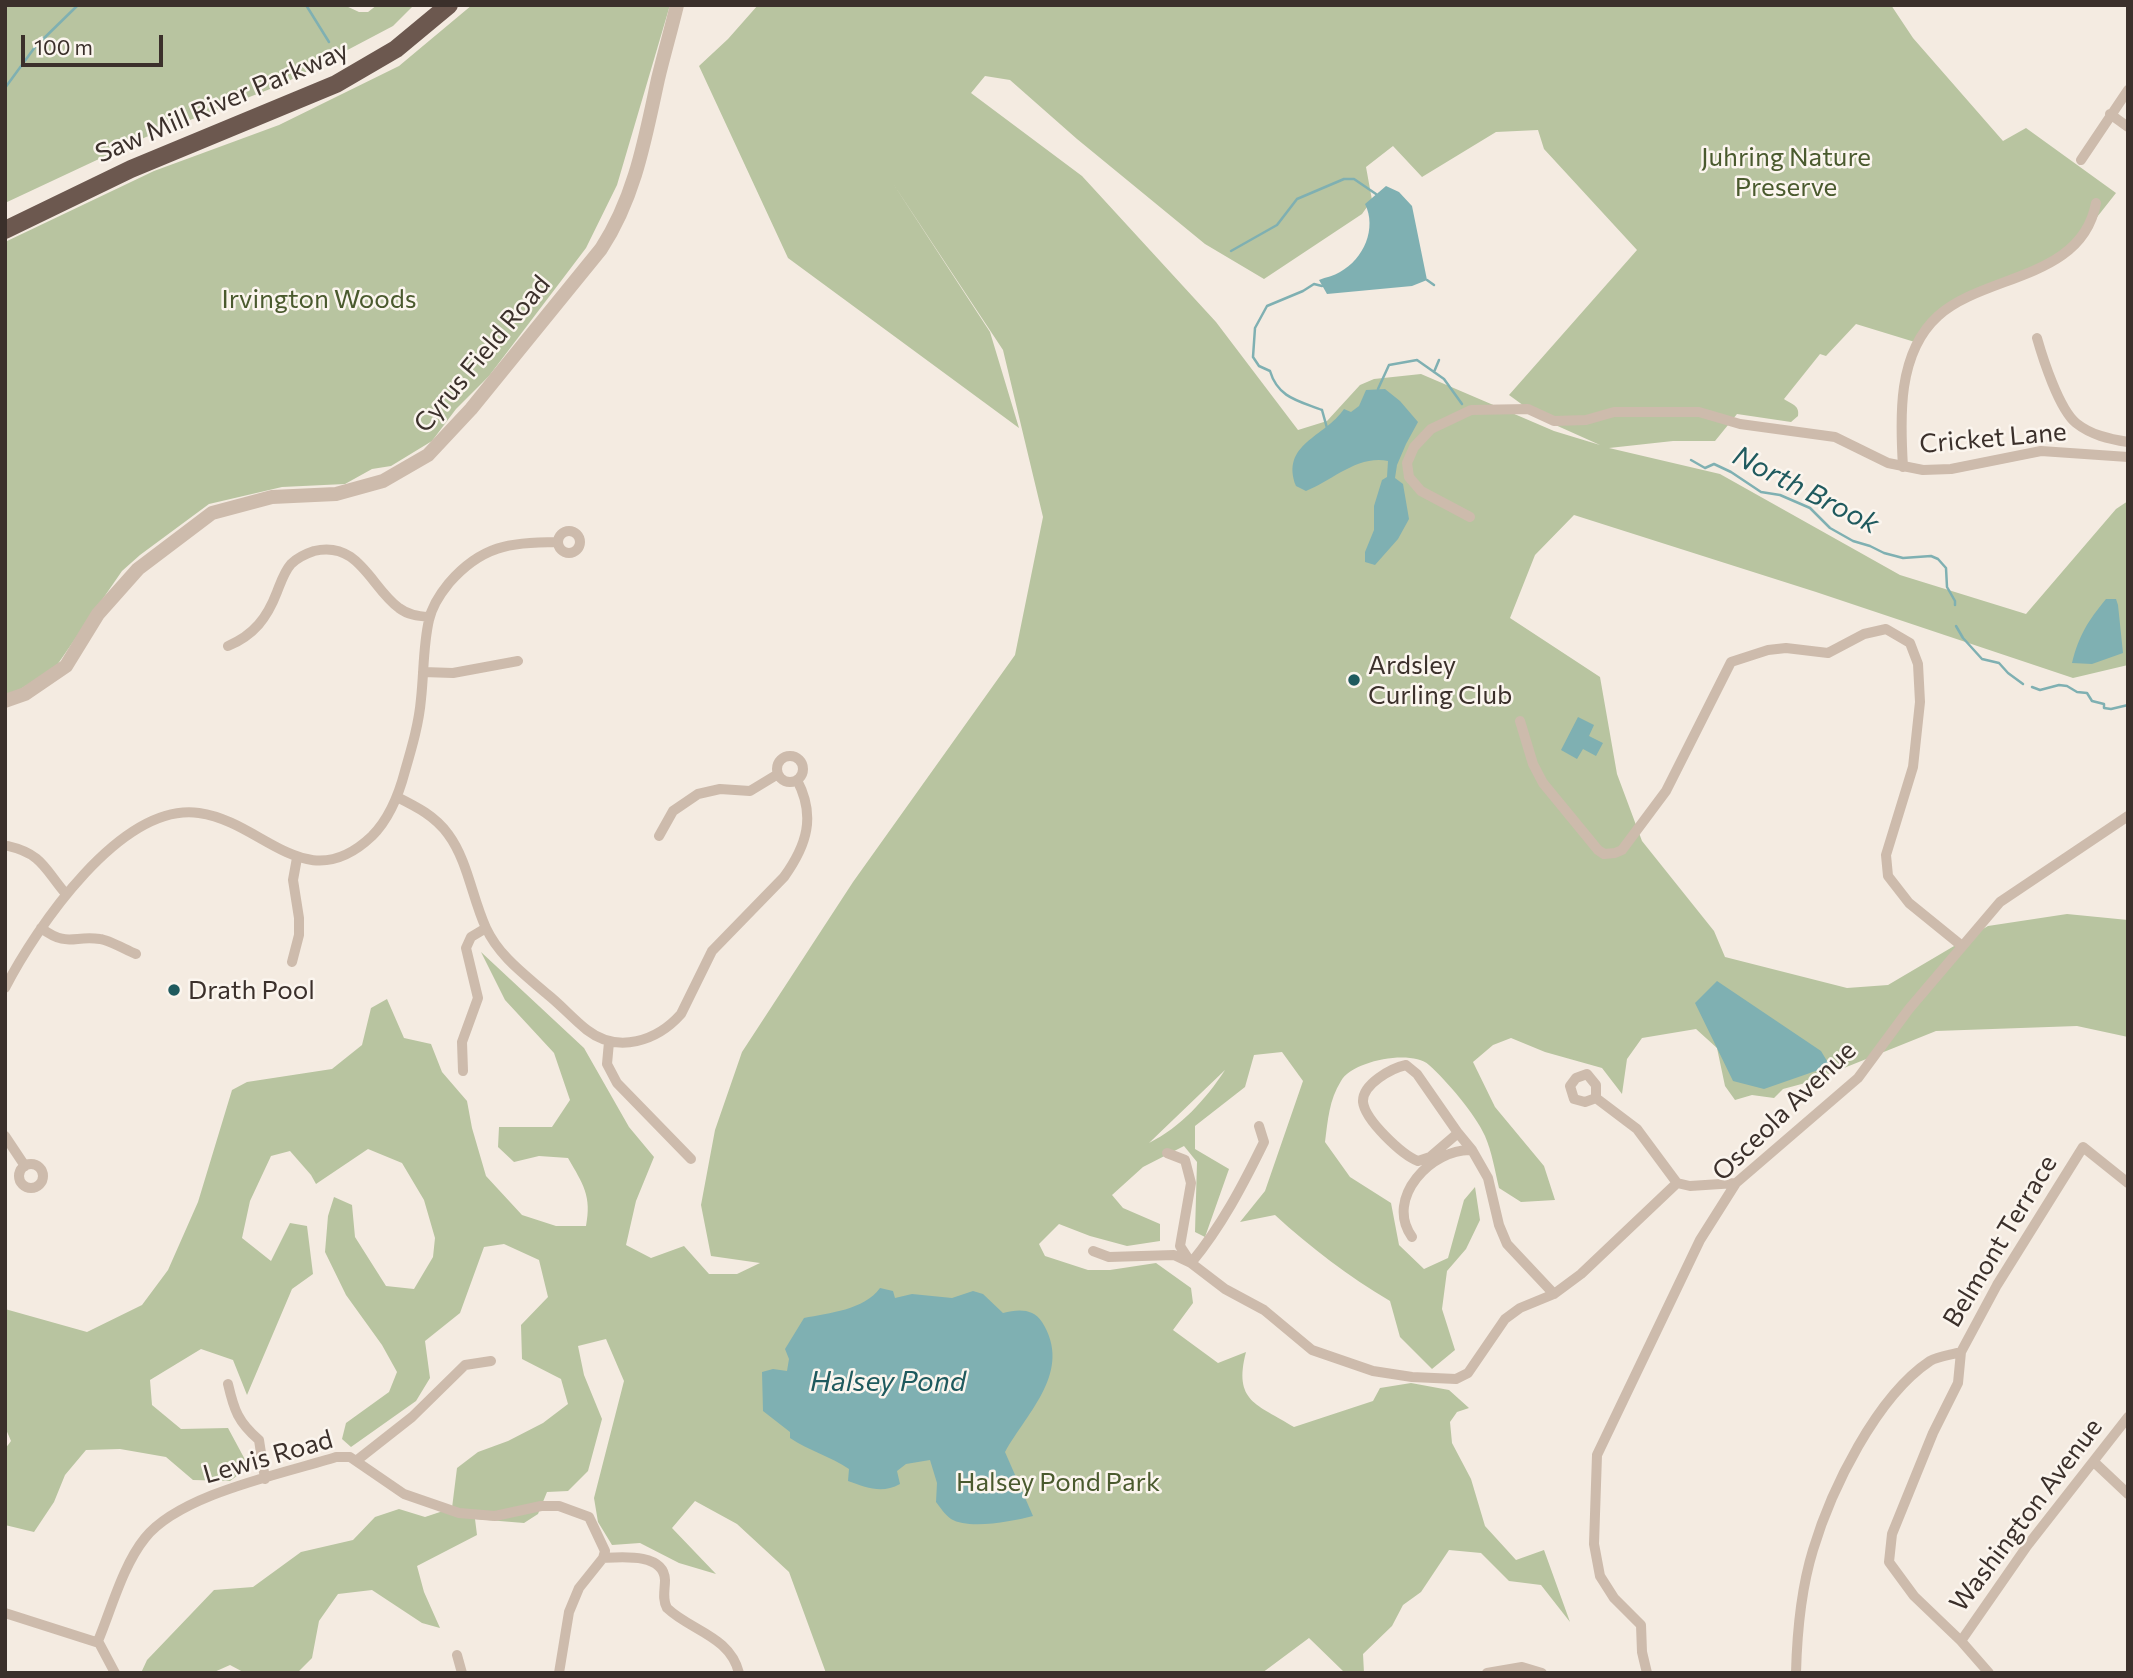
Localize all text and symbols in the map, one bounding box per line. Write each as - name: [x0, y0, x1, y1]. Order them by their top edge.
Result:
- scale bar: [24, 21, 166, 65]
- text: 100 m: [34, 34, 93, 59]
- street label: Saw Mill River Parkway: [91, 35, 353, 169]
- park label: Juhring Nature Preserve: [1701, 141, 1871, 202]
- street label: Cyrus Field Road: [407, 269, 557, 439]
- park label: Irvington Woods: [221, 283, 417, 315]
- street label: Cricket Lane: [1918, 416, 2068, 460]
- water label: North Brook: [1727, 439, 1885, 541]
- place label: Ardsley Curling Club: [1368, 649, 1512, 710]
- marker: Ardsley Curling Club: [1346, 672, 1362, 688]
- place label: Drath Pool: [188, 974, 315, 1006]
- marker: Drath Pool: [166, 982, 182, 998]
- street label: Osceola Avenue: [1706, 1035, 1862, 1187]
- street label: Belmont Terrace: [1936, 1149, 2064, 1333]
- water label: Halsey Pond: [810, 1365, 966, 1399]
- street label: Washington Avenue: [1943, 1412, 2109, 1618]
- street label: Lewis Road: [200, 1424, 336, 1490]
- park label: Halsey Pond Park: [956, 1466, 1160, 1498]

